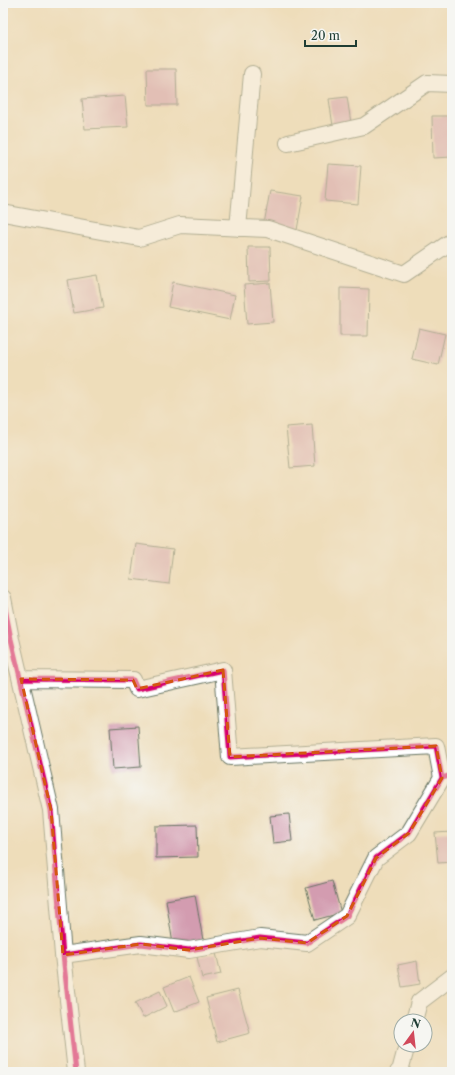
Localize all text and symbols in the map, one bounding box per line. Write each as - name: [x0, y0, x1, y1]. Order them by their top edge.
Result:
- scale bar: [305, 22, 356, 48]
- text: 20 m: [311, 28, 340, 43]
- north arrow: [393, 1013, 433, 1053]
- text: N: [409, 1015, 422, 1031]

